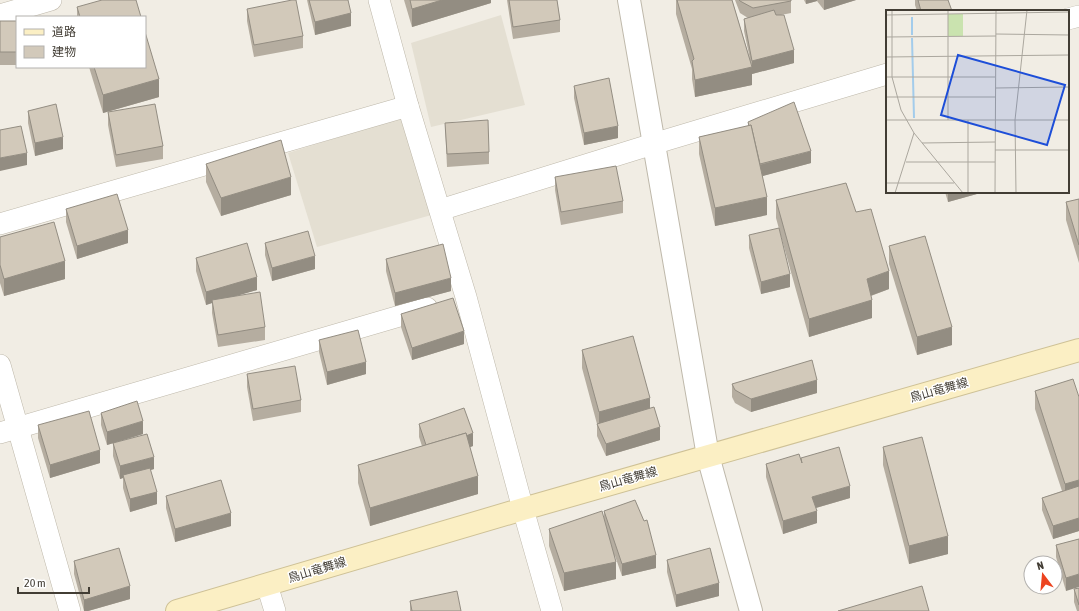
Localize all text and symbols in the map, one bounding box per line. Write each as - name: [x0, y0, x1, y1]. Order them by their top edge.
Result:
- inset map: [886, 10, 1069, 193]
- legend: [16, 16, 146, 68]
- text: 道路: [52, 25, 76, 39]
- text: 建物: [52, 45, 76, 59]
- street label: 鳥山竜舞線: [908, 375, 970, 405]
- street label: 鳥山竜舞線: [597, 464, 659, 494]
- street label: 鳥山竜舞線: [286, 555, 348, 585]
- north arrow: [1023, 555, 1063, 595]
- text: N: [1035, 559, 1045, 572]
- scale bar: [18, 569, 89, 595]
- text: 20 m: [24, 576, 46, 590]

